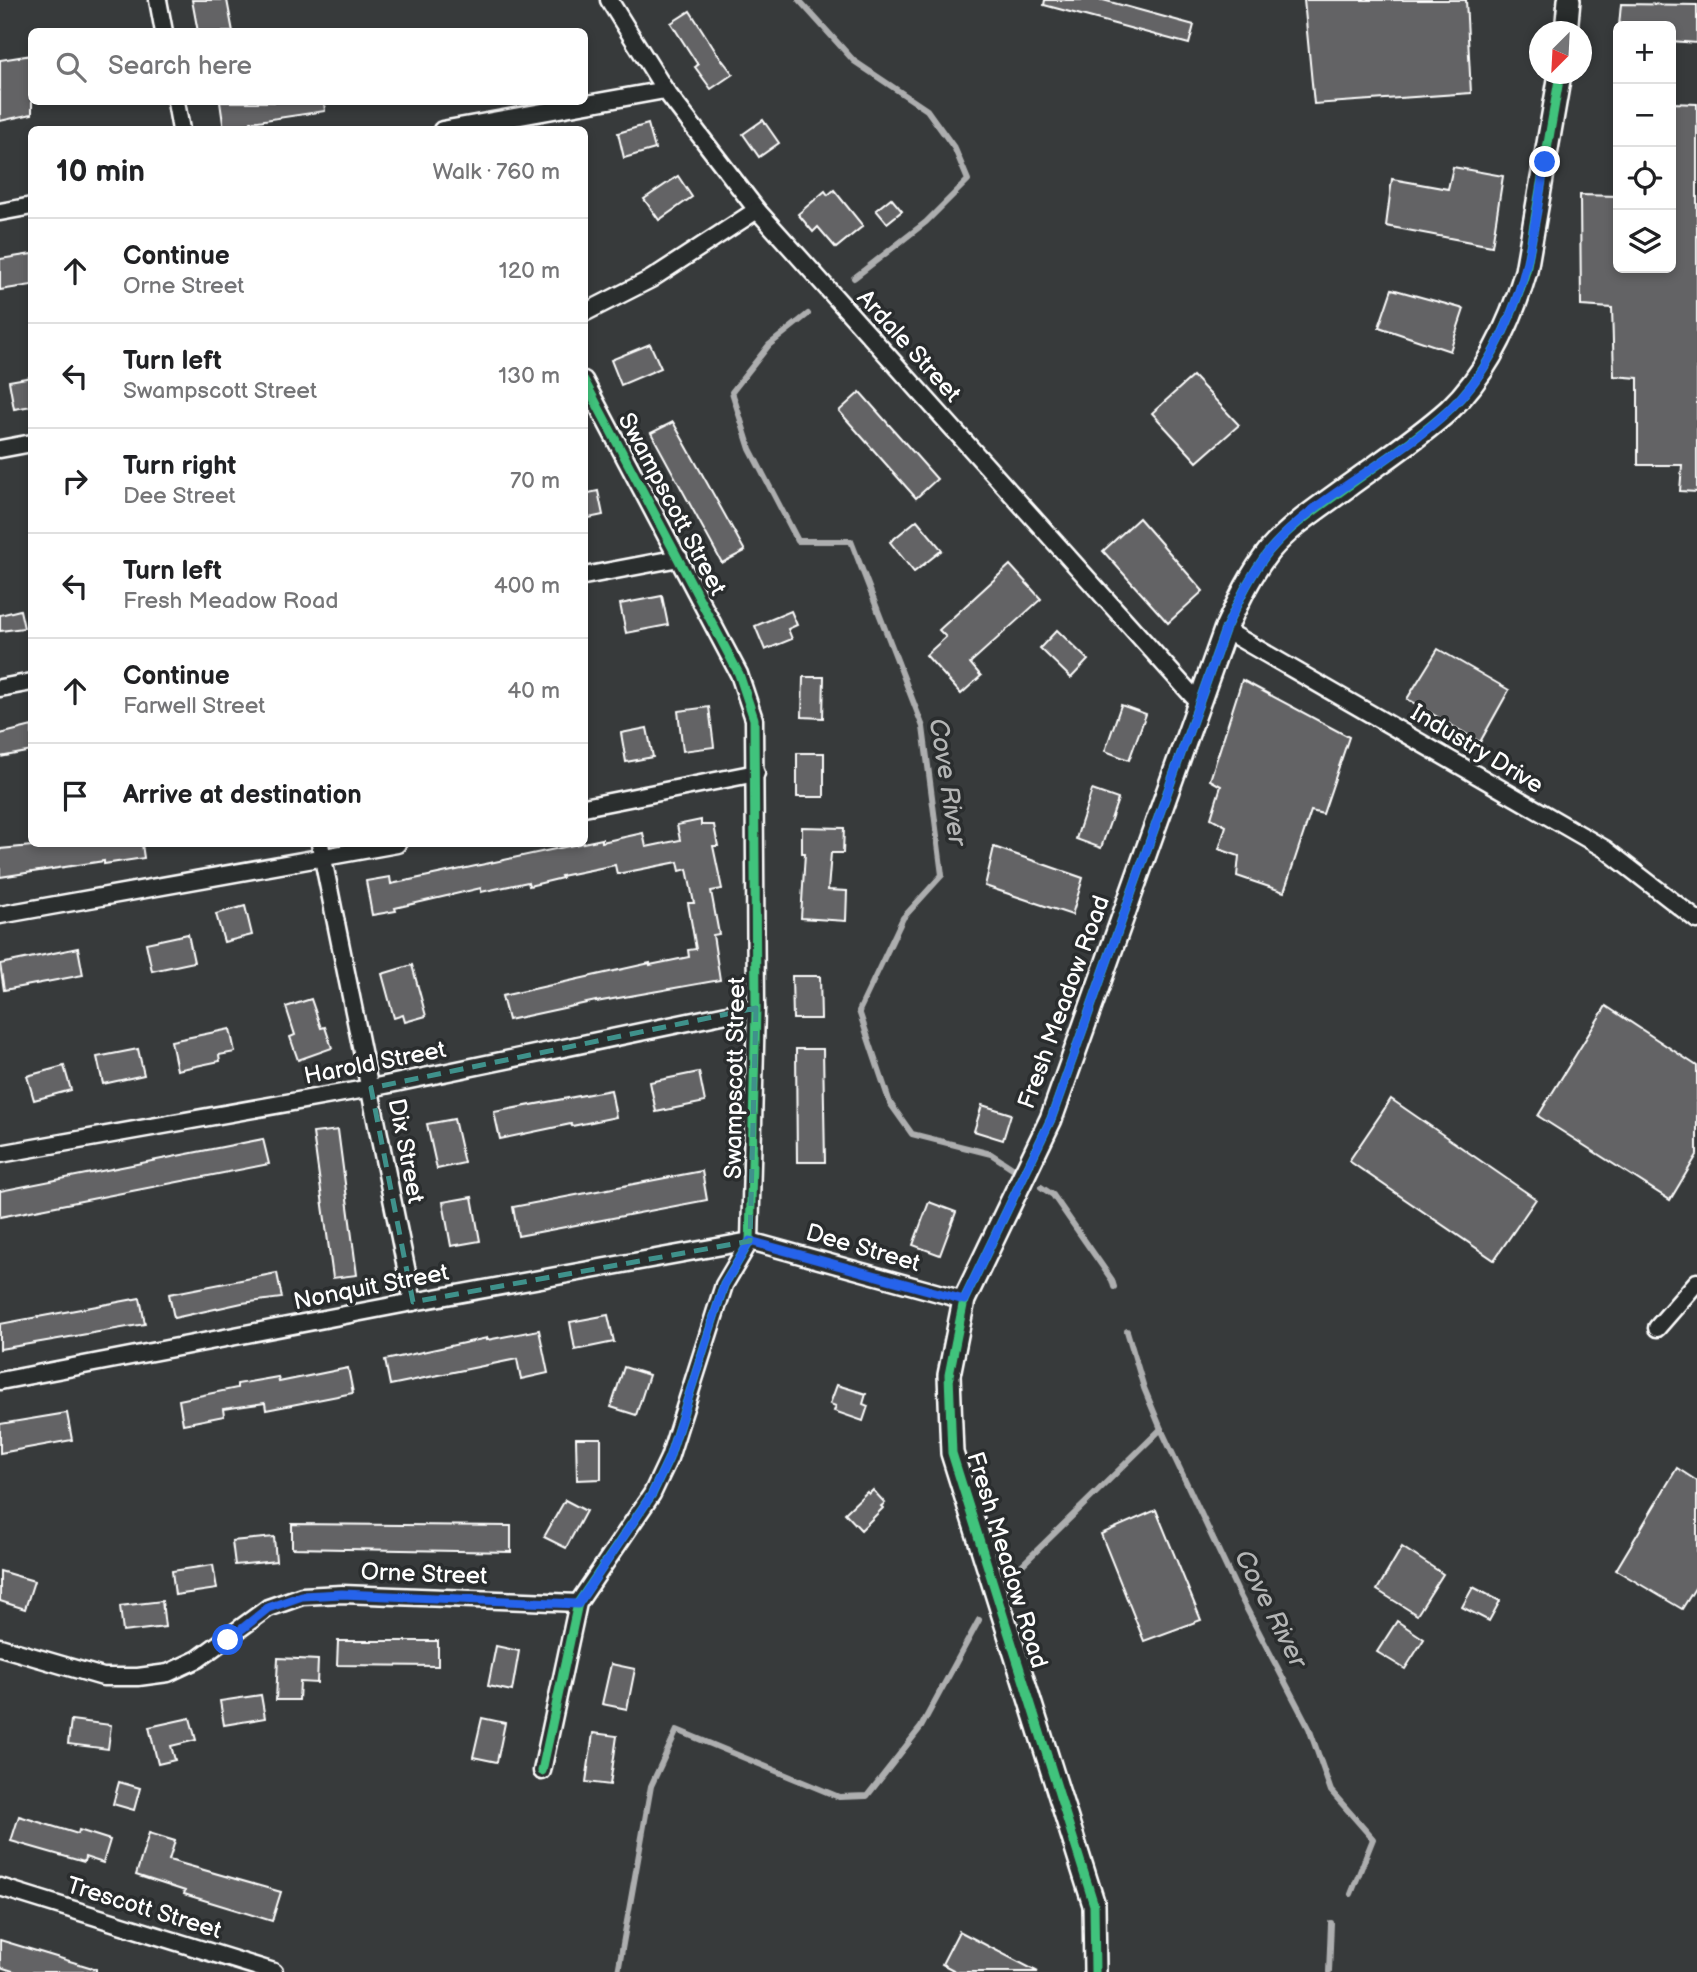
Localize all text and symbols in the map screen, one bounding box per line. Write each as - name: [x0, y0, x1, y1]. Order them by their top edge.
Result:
- north arrow: [1529, 21, 1592, 84]
- map controls: [1613, 21, 1676, 273]
- button: +: [1613, 21, 1676, 84]
- search box: [28, 28, 588, 105]
- icon: search: [52, 48, 90, 86]
- text: Search here: [108, 51, 252, 82]
- button: −: [1613, 84, 1676, 147]
- route end: [1529, 146, 1560, 177]
- button: locate: [1613, 147, 1676, 210]
- text: 10 min: [56, 154, 145, 190]
- text: Walk · 760 m: [432, 158, 560, 186]
- button: layers: [1613, 210, 1676, 273]
- text: Continue: [123, 241, 230, 272]
- icon: ahead: [56, 252, 94, 290]
- text: 120 m: [499, 257, 560, 285]
- text: Orne Street: [123, 272, 244, 300]
- street label: Ardale Street: [851, 284, 968, 409]
- text: Turn left: [123, 346, 222, 377]
- icon: left: [56, 357, 94, 395]
- text: 130 m: [498, 362, 560, 390]
- text: Swampscott Street: [123, 377, 317, 405]
- street label: Swampscott Street: [612, 408, 733, 601]
- text: Turn right: [123, 451, 236, 482]
- icon: right: [56, 462, 94, 500]
- text: 70 m: [510, 467, 560, 495]
- text: Dee Street: [123, 482, 236, 510]
- text: Turn left: [123, 556, 222, 587]
- icon: left: [56, 567, 94, 605]
- text: 400 m: [494, 572, 560, 600]
- text: Fresh Meadow Road: [123, 587, 338, 615]
- text: Continue: [123, 661, 230, 692]
- icon: ahead: [56, 672, 94, 710]
- text: 40 m: [507, 677, 560, 705]
- text: Farwell Street: [123, 692, 265, 720]
- street label: Industry Drive: [1405, 698, 1549, 800]
- water label: Cove River: [922, 716, 973, 849]
- icon: arrive: [56, 777, 94, 815]
- text: Arrive at destination: [123, 780, 362, 811]
- street label: Fresh Meadow Road: [1012, 891, 1116, 1113]
- street label: Swampscott Street: [719, 976, 751, 1179]
- street label: Harold Street: [302, 1035, 449, 1091]
- street label: Dix Street: [382, 1096, 430, 1207]
- street label: Dee Street: [803, 1218, 924, 1278]
- street label: Nonquit Street: [291, 1258, 452, 1316]
- street label: Fresh Meadow Road: [960, 1448, 1054, 1672]
- water label: Cove River: [1227, 1545, 1314, 1675]
- street label: Orne Street: [360, 1557, 488, 1591]
- route start: [212, 1624, 243, 1655]
- street label: Trescott Street: [63, 1871, 225, 1945]

